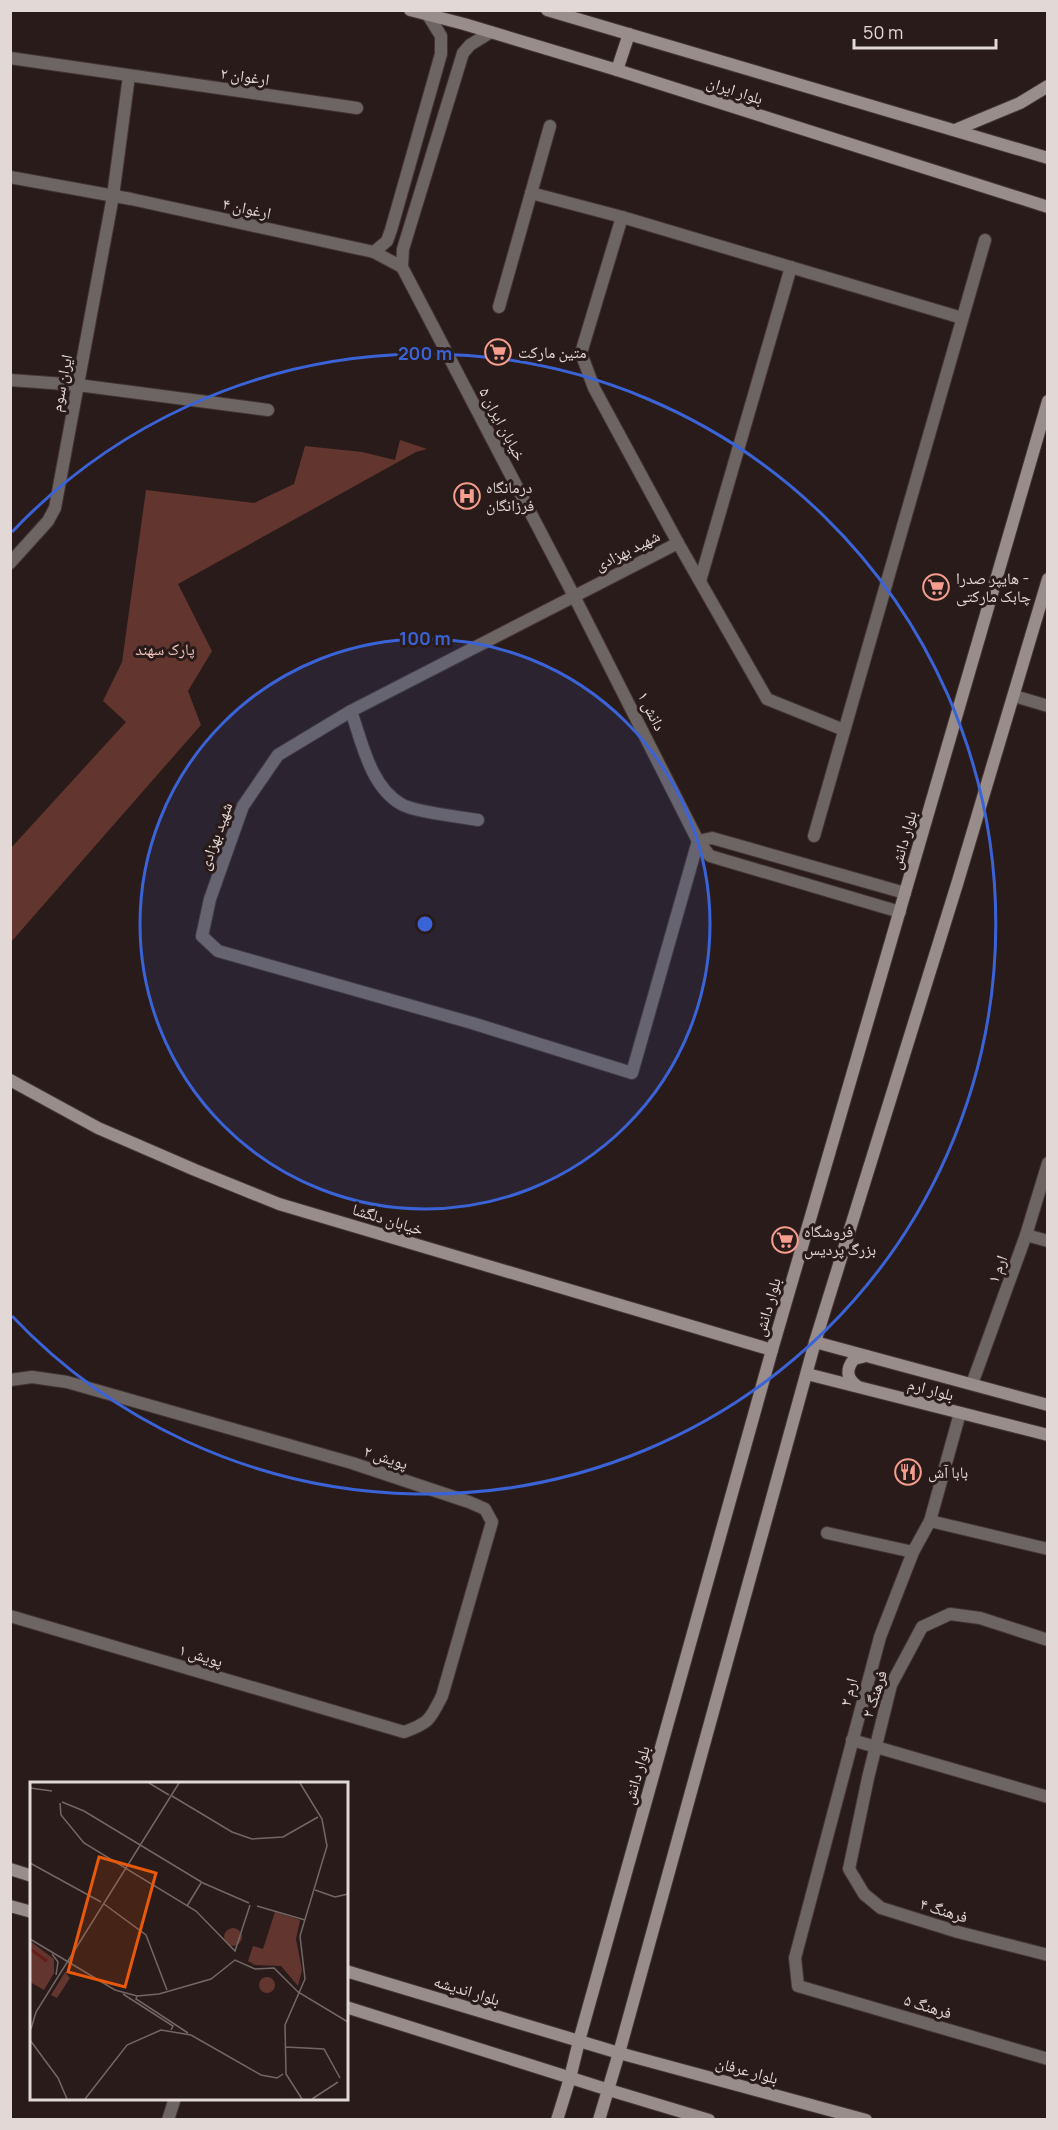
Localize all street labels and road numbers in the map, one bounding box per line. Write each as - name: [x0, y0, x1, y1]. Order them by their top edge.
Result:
- street label: ارغوان ۲: [219, 62, 271, 90]
- street label: بلوار ایران: [704, 71, 766, 109]
- street label: ارغوان ۴: [221, 192, 273, 224]
- street label: ایران سوم: [45, 352, 77, 414]
- street label: خیابان ایران ۵: [474, 383, 532, 465]
- street label: شهید بهزادی: [591, 524, 663, 576]
- street label: دانش ۱: [633, 688, 671, 734]
- street label: شهید بهزادی: [193, 799, 237, 873]
- street label: بلوار دانش: [884, 808, 922, 872]
- street label: خیابان دلگشا: [350, 1198, 426, 1240]
- street label: ارم ۱: [982, 1252, 1012, 1286]
- street label: بلوار دانش: [748, 1275, 786, 1339]
- street label: بلوار ارم: [906, 1372, 956, 1406]
- street label: پویش ۲: [361, 1440, 411, 1475]
- street label: پویش ۱: [176, 1638, 226, 1672]
- street label: فرهنگ ۲: [856, 1667, 892, 1721]
- street label: ارم ۲: [834, 1676, 862, 1708]
- street label: بلوار دانش: [617, 1743, 655, 1807]
- street label: فرهنگ ۴: [917, 1892, 971, 1928]
- street label: بلوار اندیشه: [431, 1970, 503, 2010]
- street label: فرهنگ ۵: [901, 1988, 955, 2024]
- street label: بلوار عرفان: [713, 2051, 781, 2089]

